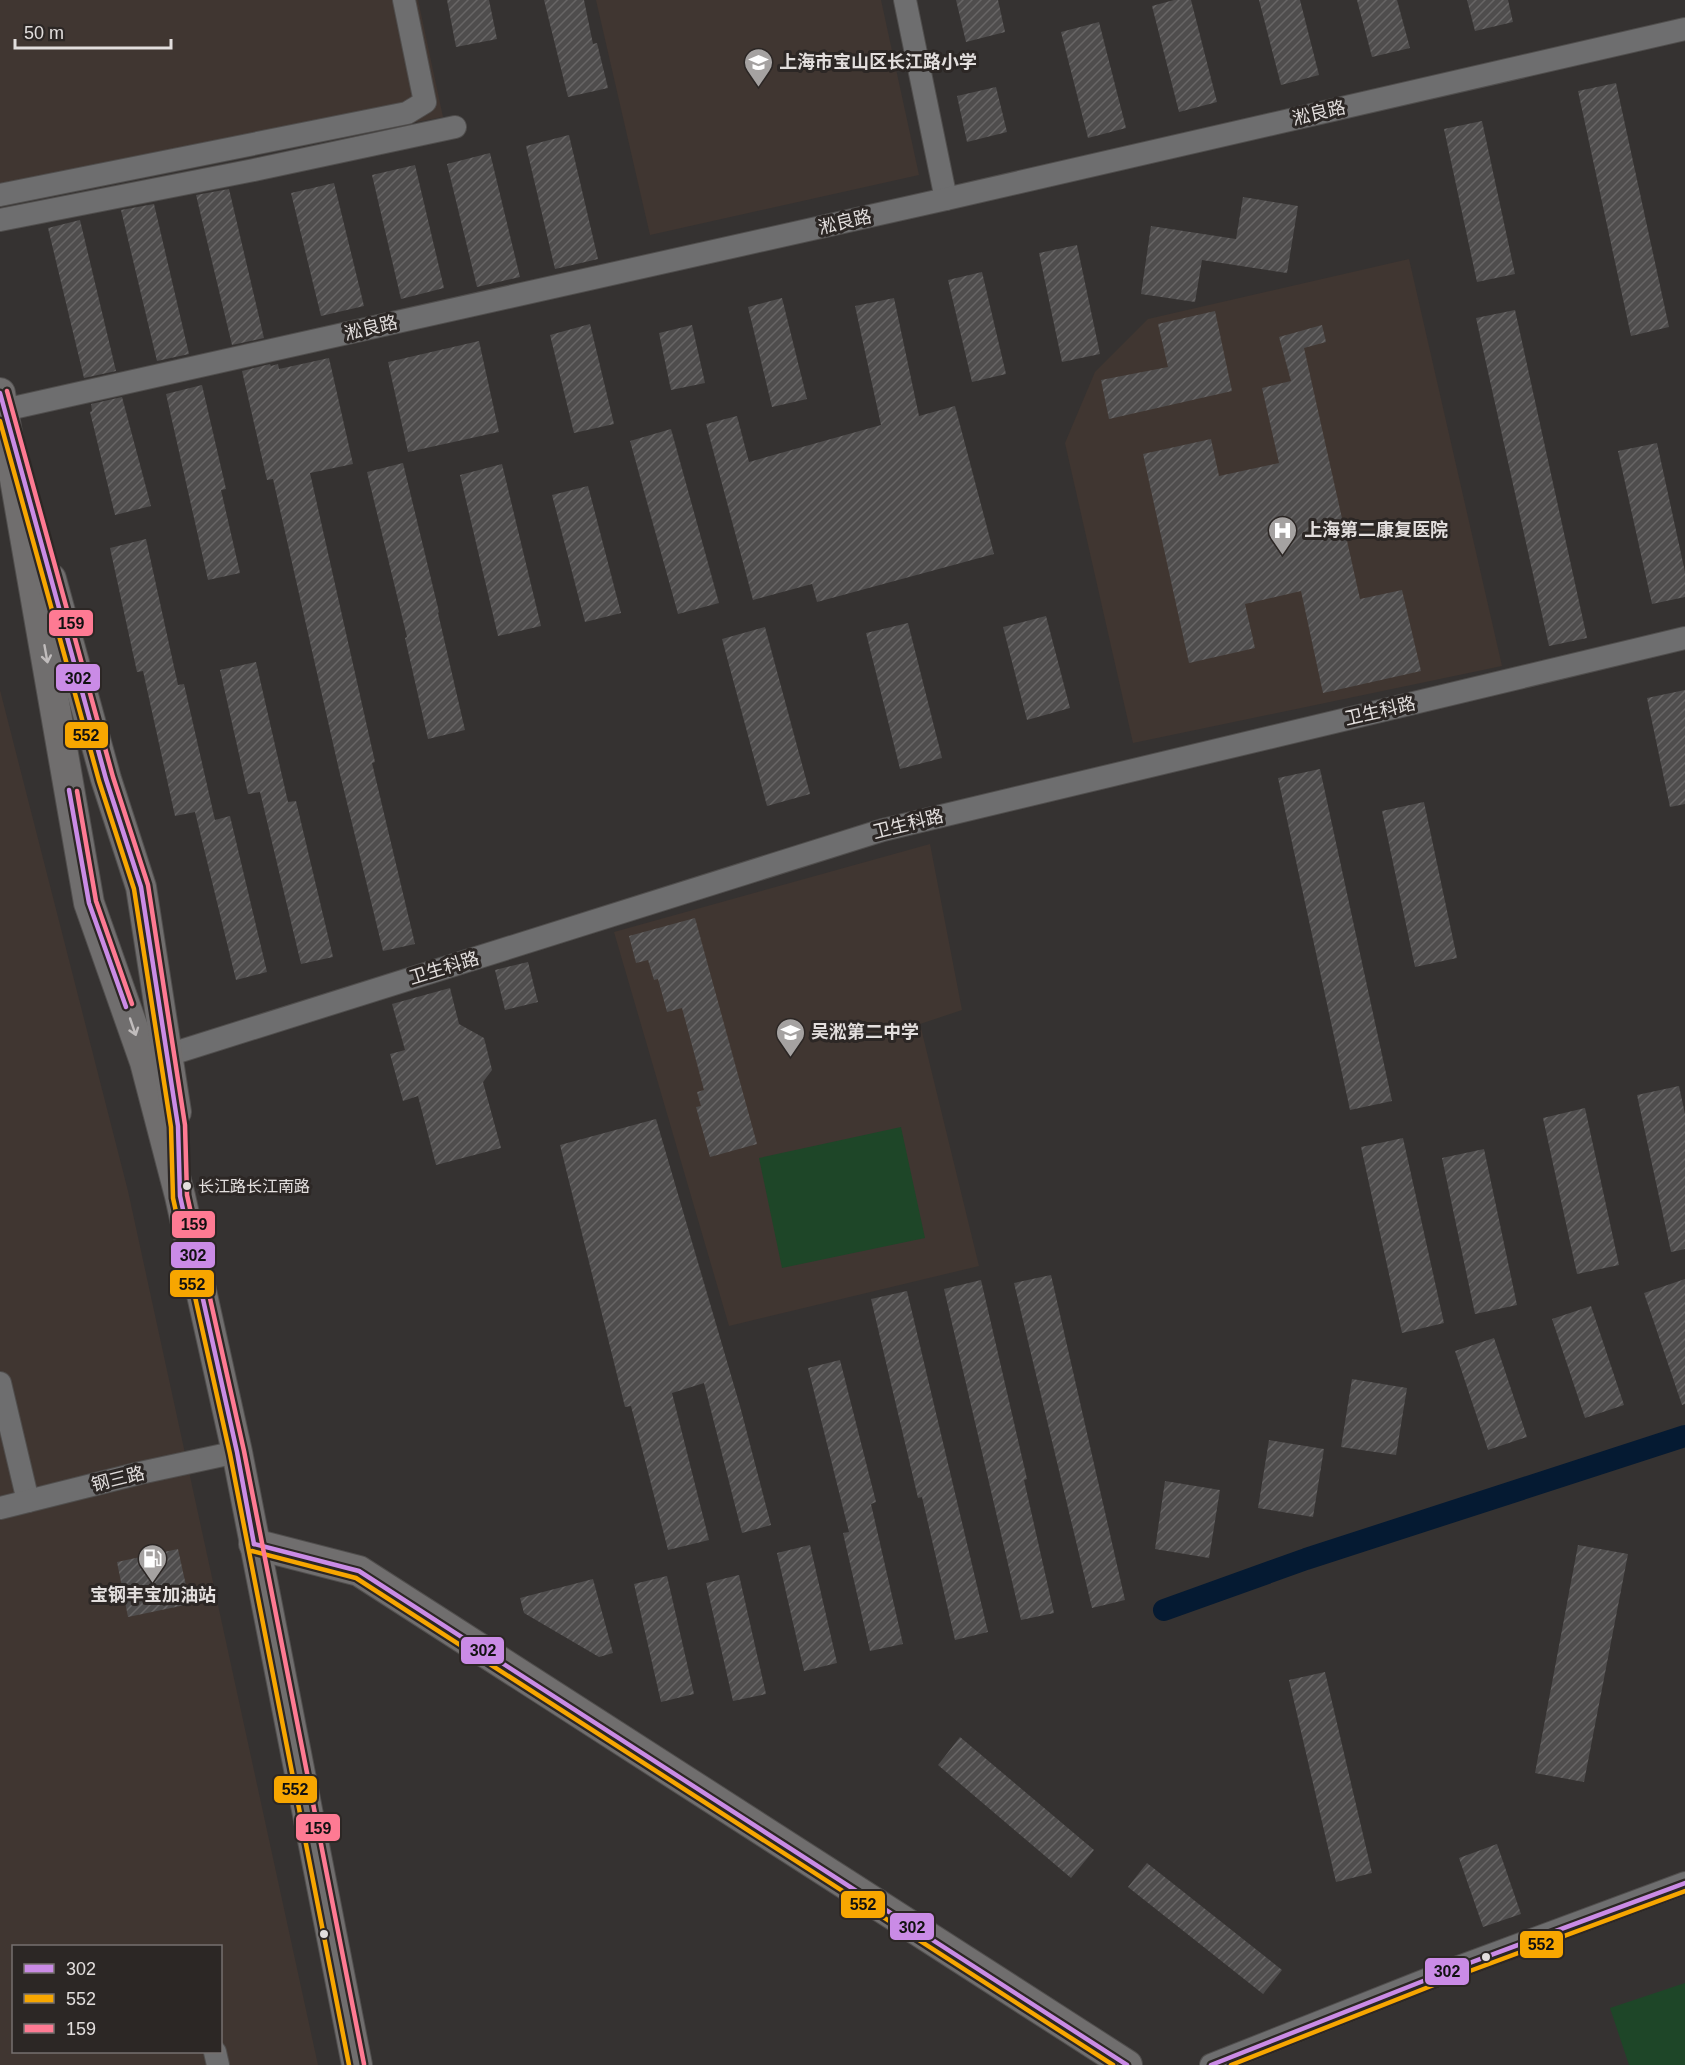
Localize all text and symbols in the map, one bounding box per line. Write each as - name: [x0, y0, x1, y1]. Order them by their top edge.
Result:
- scale bar: [15, 12, 171, 50]
- text: 50 m: [24, 23, 64, 43]
- school or university icon: 上海市宝山区长江路小学: [742, 46, 774, 88]
- place label: 上海市宝山区长江路小学: [779, 52, 977, 72]
- street label: 淞良路: [1290, 97, 1348, 129]
- street label: 淞良路: [816, 206, 874, 238]
- street label: 淞良路: [342, 312, 400, 344]
- hospital icon: 上海第二康复医院: [1267, 514, 1299, 556]
- place label: 上海第二康复医院: [1304, 520, 1448, 540]
- line badge: 159: [48, 609, 94, 637]
- text: 159: [58, 615, 84, 632]
- one-way arrow: [41, 644, 52, 664]
- line badge: 302: [55, 663, 101, 692]
- text: 302: [65, 670, 91, 687]
- street label: 卫生科路: [1343, 693, 1417, 729]
- line badge: 552: [64, 721, 109, 749]
- text: 552: [73, 727, 99, 744]
- street label: 卫生科路: [871, 806, 945, 842]
- street label: 卫生科路: [407, 948, 481, 988]
- school or university icon: 吴淞第二中学: [774, 1016, 806, 1058]
- one-way arrow: [128, 1017, 139, 1036]
- place label: 吴淞第二中学: [811, 1022, 919, 1042]
- place label: 长江路长江南路: [198, 1178, 310, 1195]
- marker: 长江路长江南路: [181, 1180, 193, 1192]
- line badge: 159: [171, 1210, 216, 1239]
- text: 159: [181, 1216, 207, 1233]
- line badge: 302: [170, 1241, 216, 1269]
- text: 302: [180, 1247, 206, 1264]
- line badge: 552: [169, 1269, 215, 1298]
- text: 552: [179, 1276, 205, 1293]
- street label: 钢三路: [89, 1463, 147, 1495]
- fuel station icon: 宝钢丰宝加油站: [137, 1542, 169, 1584]
- place label: 宝钢丰宝加油站: [90, 1585, 216, 1605]
- line badge: 302: [460, 1636, 505, 1665]
- text: 302: [470, 1642, 496, 1659]
- line badge: 552: [273, 1775, 318, 1804]
- text: 552: [282, 1781, 308, 1798]
- line badge: 159: [295, 1813, 341, 1842]
- text: 159: [305, 1820, 331, 1837]
- line badge: 552: [840, 1890, 886, 1919]
- text: 552: [850, 1896, 876, 1913]
- line badge: 302: [889, 1912, 935, 1941]
- text: 302: [899, 1919, 925, 1936]
- unlabelled marker: [318, 1928, 330, 1940]
- line badge: 552: [1519, 1930, 1564, 1959]
- text: 552: [1528, 1936, 1554, 1953]
- legend: [12, 1945, 222, 2053]
- unlabelled marker: [1480, 1951, 1492, 1963]
- line badge: 302: [1424, 1957, 1470, 1986]
- text: 302: [66, 1959, 96, 1979]
- text: 302: [1434, 1963, 1460, 1980]
- text: 552: [66, 1989, 96, 2009]
- text: 159: [66, 2019, 96, 2039]

